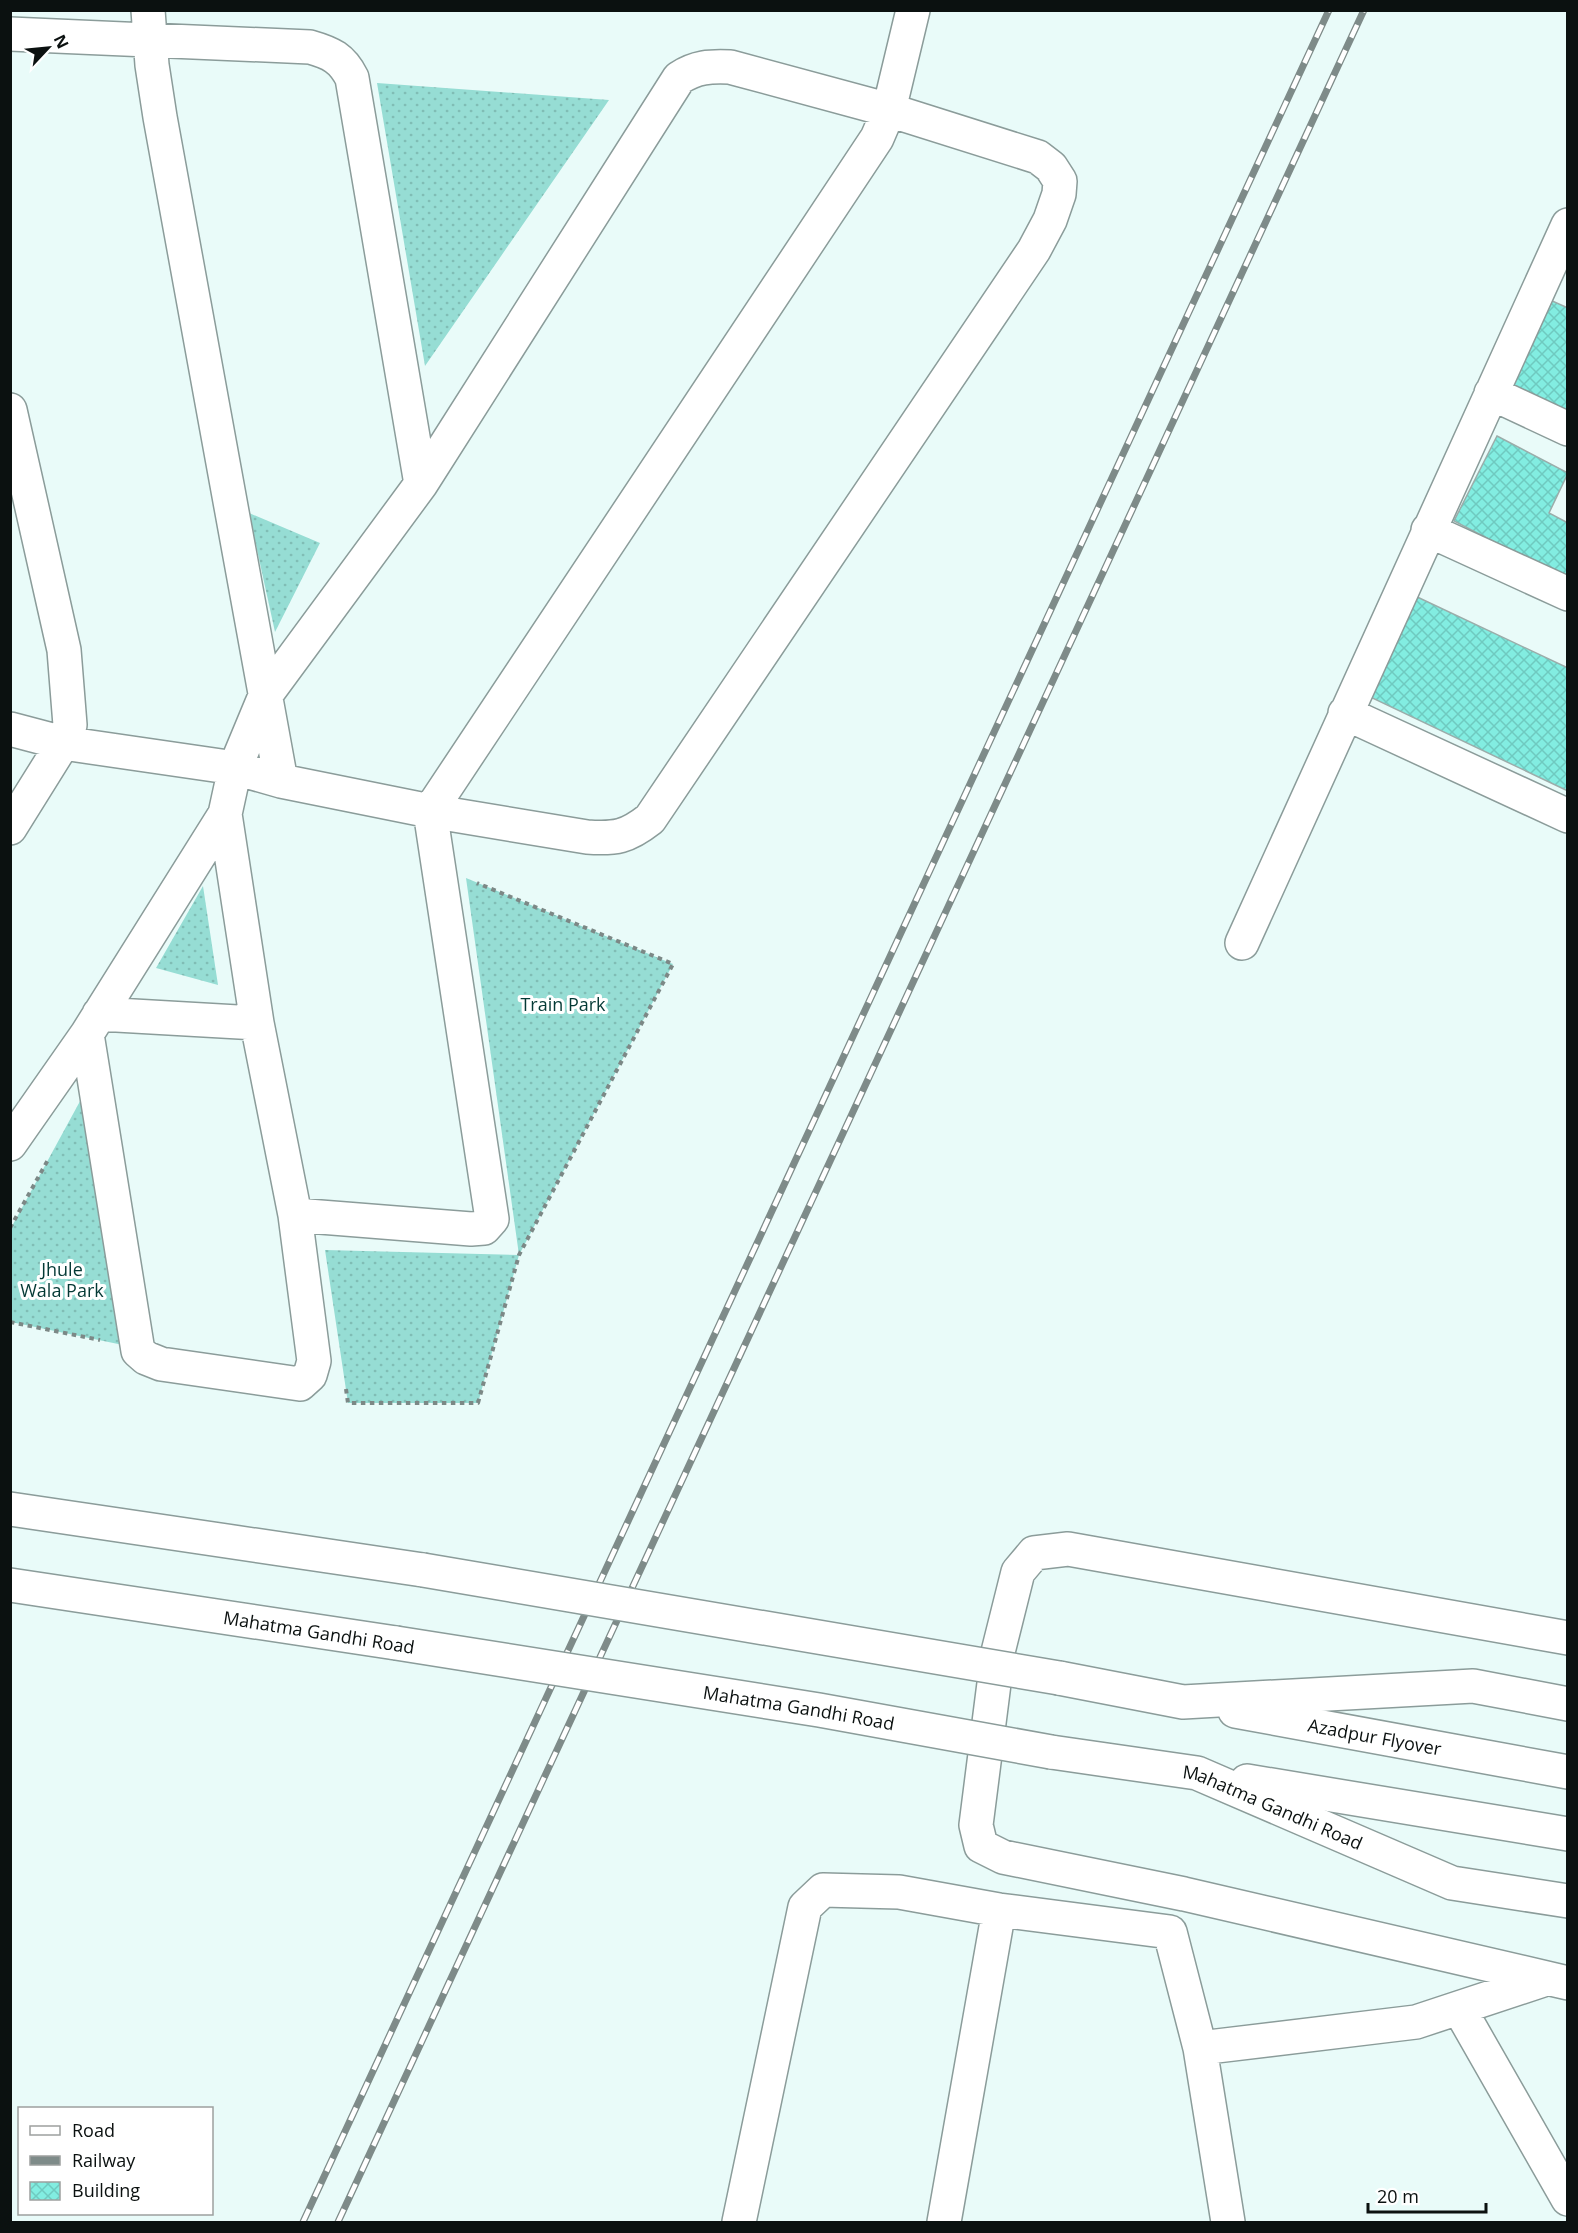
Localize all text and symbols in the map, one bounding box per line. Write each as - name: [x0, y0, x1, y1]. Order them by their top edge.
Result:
- north arrow: [18, 18, 78, 78]
- text: N: [49, 31, 74, 52]
- park label: Train Park: [520, 992, 606, 1016]
- park label: Jhule Wala Park: [20, 1257, 104, 1302]
- street label: Mahatma Gandhi Road: [222, 1605, 416, 1659]
- street label: Mahatma Gandhi Road: [702, 1680, 896, 1735]
- street label: Azadpur Flyover: [1306, 1713, 1444, 1761]
- street label: Mahatma Gandhi Road: [1181, 1759, 1366, 1855]
- legend: [18, 2107, 213, 2215]
- text: Road: [72, 2118, 115, 2142]
- text: Railway: [72, 2148, 136, 2172]
- scale bar: [1368, 2176, 1486, 2214]
- text: Building: [72, 2178, 140, 2202]
- text: 20 m: [1377, 2184, 1419, 2208]

